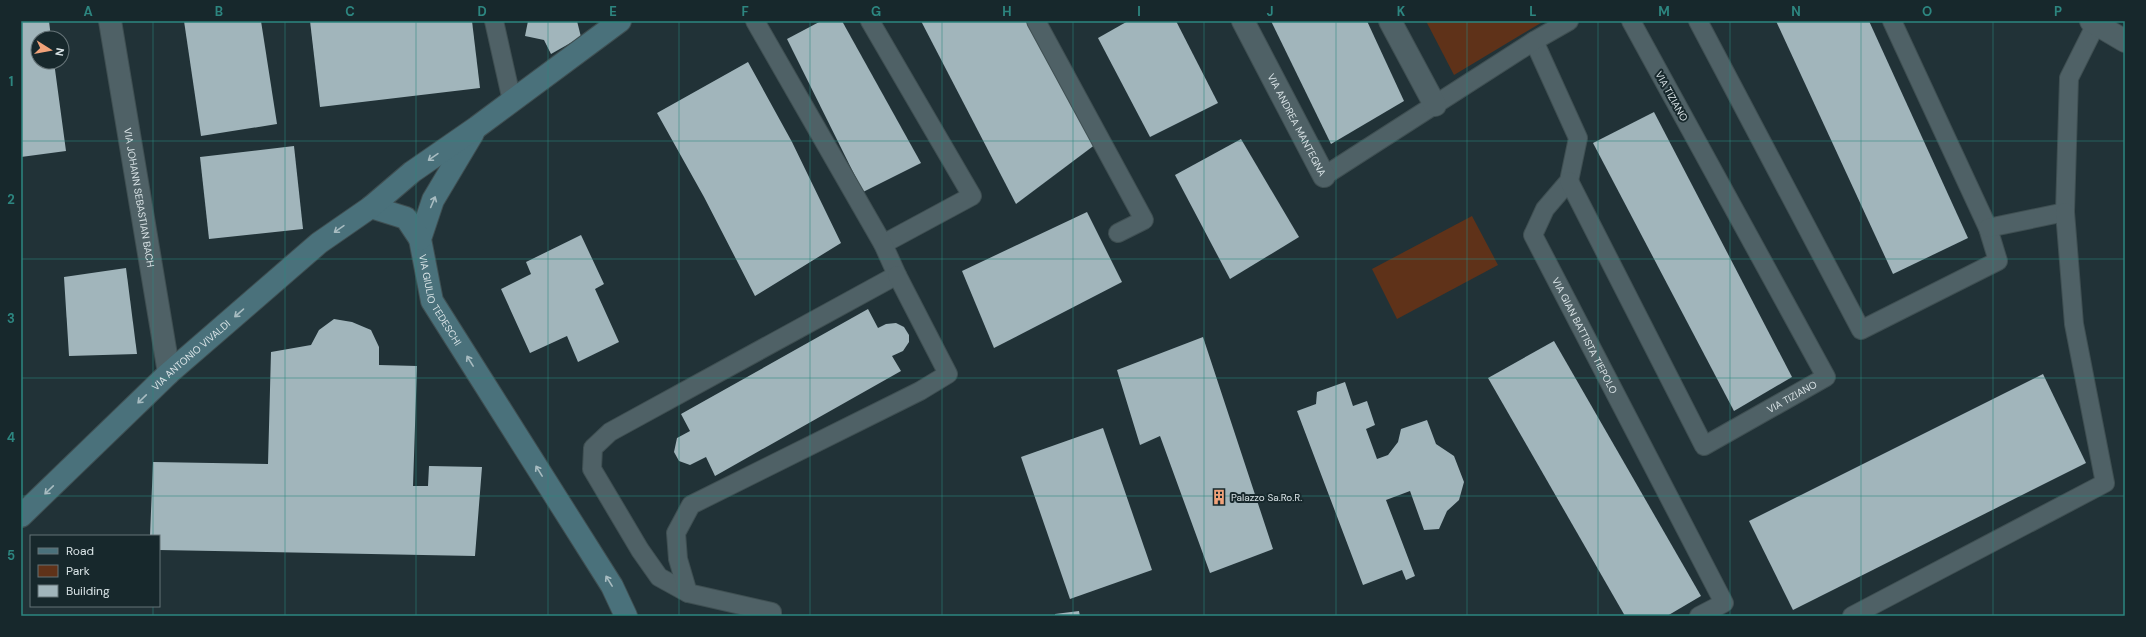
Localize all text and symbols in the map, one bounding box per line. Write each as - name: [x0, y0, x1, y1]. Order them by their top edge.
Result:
- text: A: [83, 3, 93, 20]
- text: B: [215, 3, 223, 20]
- text: C: [345, 3, 355, 20]
- text: D: [477, 3, 487, 20]
- text: E: [609, 3, 617, 20]
- text: F: [741, 3, 749, 20]
- text: G: [871, 3, 881, 20]
- text: H: [1002, 3, 1012, 20]
- text: I: [1137, 3, 1141, 20]
- text: J: [1266, 3, 1274, 20]
- text: K: [1397, 3, 1406, 20]
- text: L: [1529, 3, 1537, 20]
- text: M: [1658, 3, 1670, 20]
- text: N: [1791, 3, 1801, 20]
- text: O: [1922, 3, 1932, 20]
- text: P: [2054, 3, 2062, 20]
- north arrow: [30, 30, 70, 70]
- text: N: [52, 47, 67, 57]
- street label: VIA TIZIANO: [1652, 69, 1691, 124]
- street label: VIA ANDREA MANTEGNA: [1265, 71, 1329, 179]
- text: 1: [9, 73, 13, 90]
- street label: VIA JOHANN SEBASTIAN BACH: [121, 127, 157, 268]
- one-way arrow: [428, 153, 439, 161]
- text: 2: [7, 191, 15, 208]
- one-way arrow: [430, 197, 437, 209]
- one-way arrow: [333, 225, 344, 233]
- street label: VIA GIULIO TEDESCHI: [416, 253, 464, 348]
- street label: VIA GIAN BATTISTA TIEPOLO: [1549, 275, 1620, 396]
- one-way arrow: [234, 308, 244, 317]
- text: 3: [7, 310, 15, 327]
- street label: VIA ANTONIO VIVALDI: [149, 317, 233, 393]
- one-way arrow: [466, 356, 474, 367]
- street label: VIA TIZIANO: [1764, 377, 1819, 416]
- one-way arrow: [137, 395, 147, 404]
- text: 4: [7, 429, 15, 446]
- one-way arrow: [535, 465, 543, 477]
- one-way arrow: [44, 485, 54, 494]
- building icon: Palazzo Sa.Ro.R.: [1210, 488, 1228, 506]
- place label: Palazzo Sa.Ro.R.: [1231, 491, 1302, 504]
- legend: [30, 535, 160, 607]
- text: Road: [66, 543, 94, 559]
- text: 5: [7, 547, 15, 564]
- text: Park: [66, 563, 90, 579]
- one-way arrow: [605, 576, 613, 587]
- text: Building: [66, 583, 110, 599]

